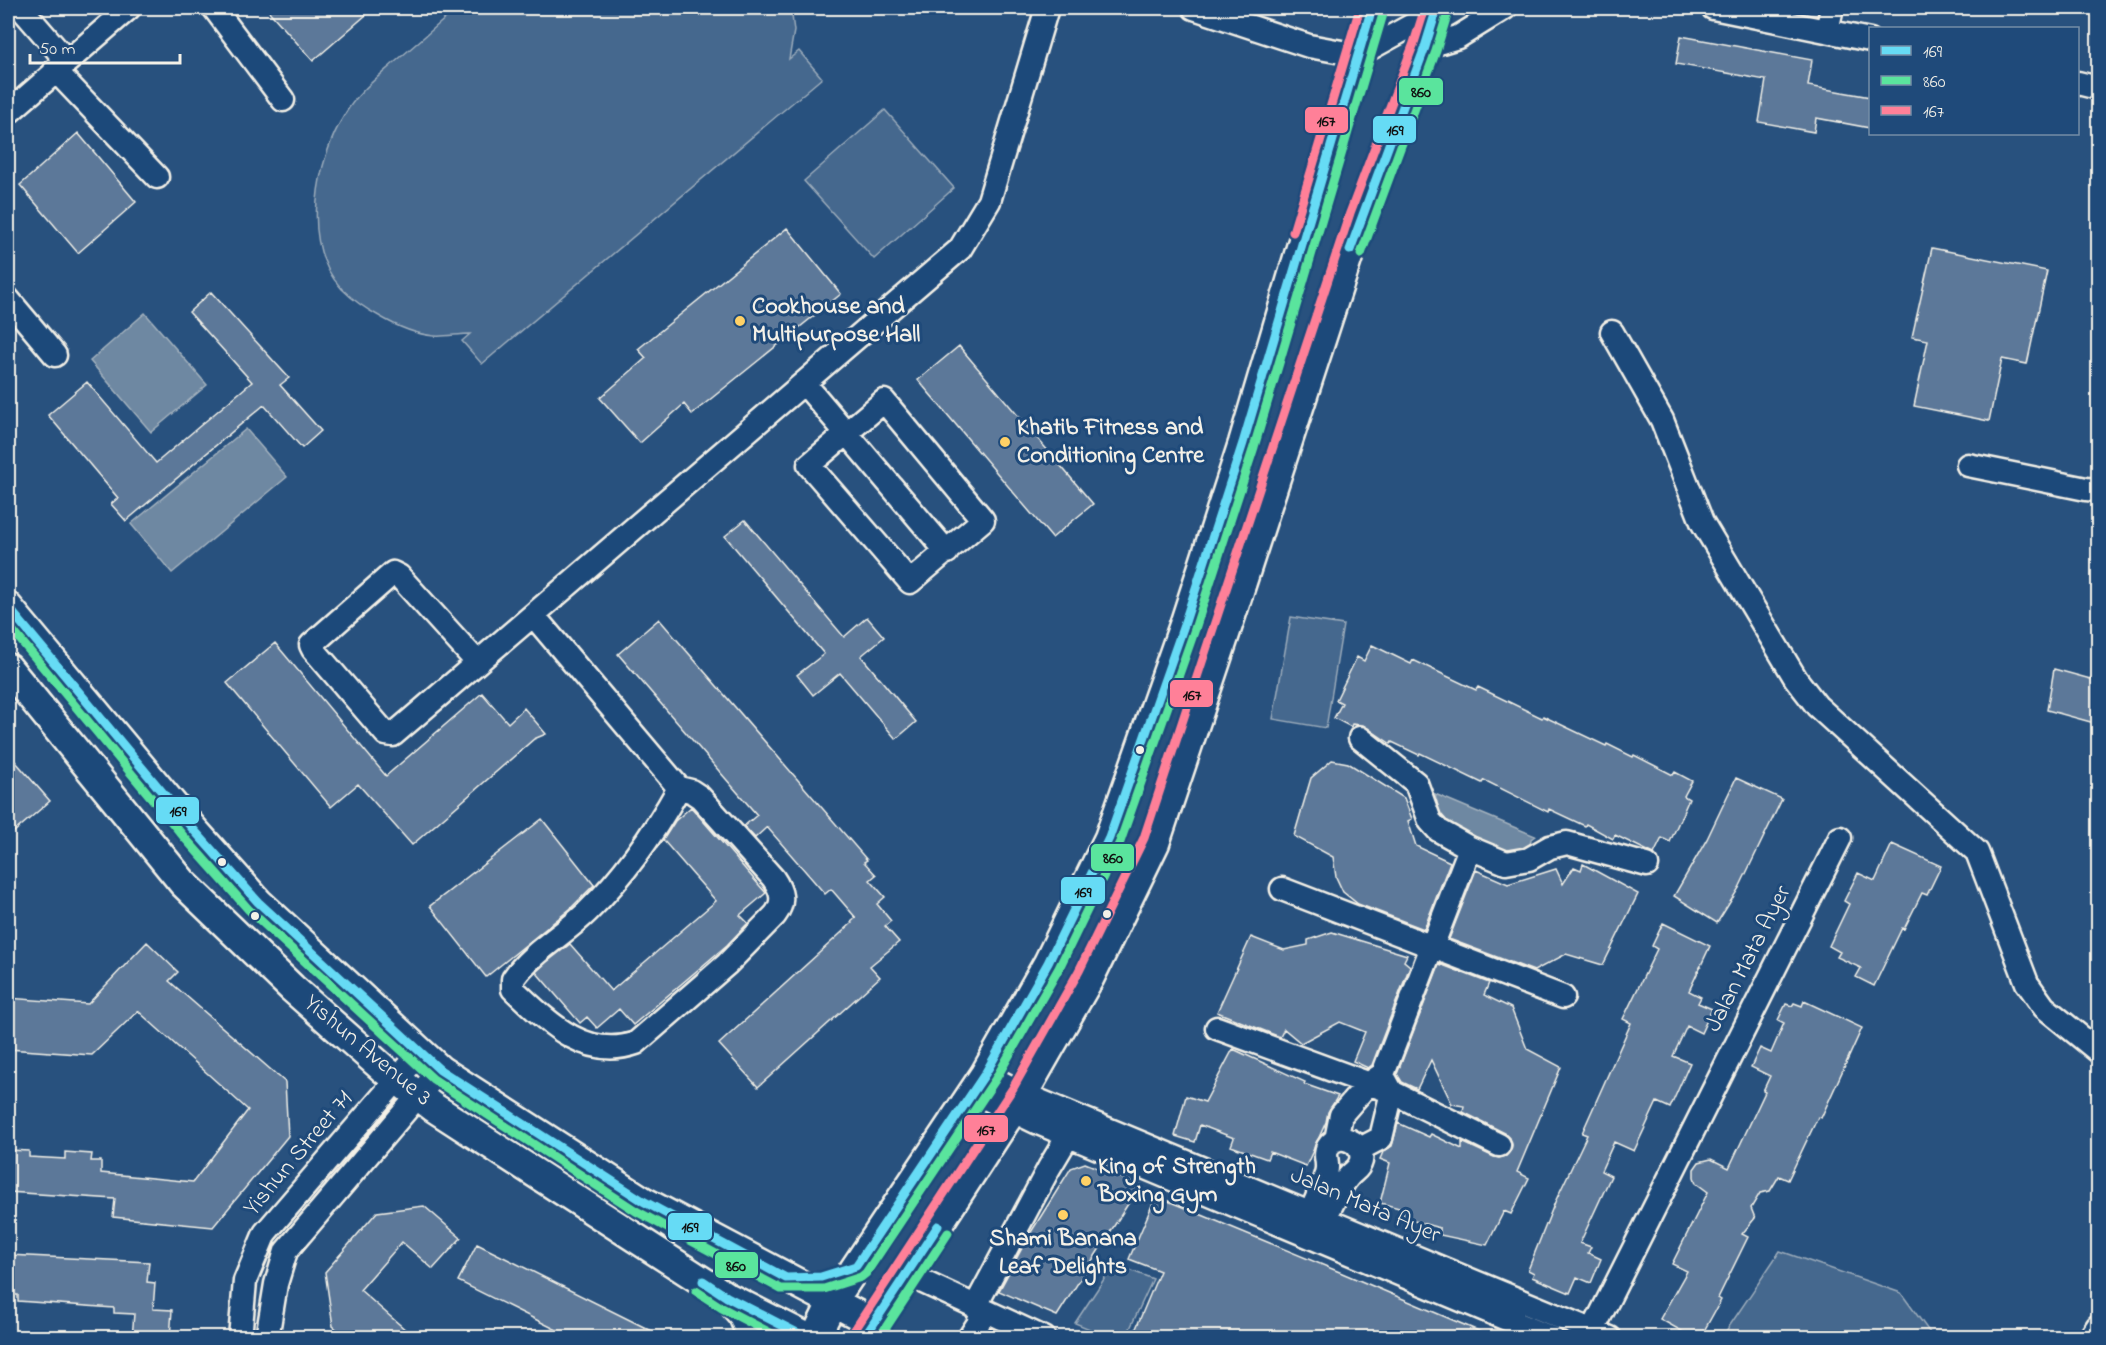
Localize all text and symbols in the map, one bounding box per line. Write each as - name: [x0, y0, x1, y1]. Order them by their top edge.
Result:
- scale bar: [30, 27, 180, 65]
- legend: [1869, 27, 2079, 135]
- text: 50 m: [39, 37, 76, 63]
- text: 169: [1923, 40, 1943, 66]
- text: 860: [1923, 70, 1946, 96]
- line badge: 860: [1398, 77, 1444, 106]
- text: 860: [1410, 81, 1431, 105]
- text: 167: [1923, 100, 1945, 126]
- line badge: 167: [1304, 106, 1349, 134]
- text: 167: [1317, 110, 1336, 134]
- line badge: 169: [1372, 115, 1417, 144]
- text: 169: [1387, 119, 1404, 143]
- place label: Cookhouse and Multipurpose Hall: [752, 290, 920, 353]
- marker: Cookhouse and Multipurpose Hall: [733, 314, 747, 328]
- place label: Khatib Fitness and Conditioning Centre: [1017, 411, 1205, 475]
- marker: Khatib Fitness and Conditioning Centre: [998, 435, 1012, 449]
- line badge: 167: [1169, 679, 1214, 708]
- text: 167: [1183, 684, 1202, 708]
- unlabelled marker: [1134, 744, 1146, 756]
- line badge: 169: [155, 796, 200, 825]
- text: 169: [170, 800, 187, 824]
- line badge: 860: [1090, 843, 1135, 872]
- text: 860: [1102, 847, 1123, 871]
- unlabelled marker: [216, 856, 228, 868]
- line badge: 169: [1060, 876, 1106, 905]
- street label: Jalan Mata Ayer: [1697, 879, 1802, 1039]
- text: 169: [1075, 881, 1092, 905]
- unlabelled marker: [1101, 908, 1113, 920]
- unlabelled marker: [249, 910, 261, 922]
- street label: Yishun Avenue 3: [295, 987, 439, 1115]
- street label: Yishun Street 71: [236, 1083, 362, 1224]
- line badge: 167: [963, 1114, 1009, 1143]
- text: 167: [977, 1119, 996, 1143]
- place label: King of Strength Boxing Gym: [1097, 1150, 1256, 1214]
- street label: Jalan Mata Ayer: [1284, 1159, 1446, 1255]
- marker: King of Strength Boxing Gym: [1079, 1174, 1093, 1188]
- marker: Shami Banana Leaf Delights: [1056, 1208, 1070, 1222]
- line badge: 169: [667, 1212, 713, 1241]
- text: 169: [682, 1216, 699, 1240]
- place label: Shami Banana Leaf Delights: [989, 1222, 1137, 1286]
- line badge: 860: [714, 1251, 759, 1279]
- text: 860: [725, 1255, 746, 1279]

